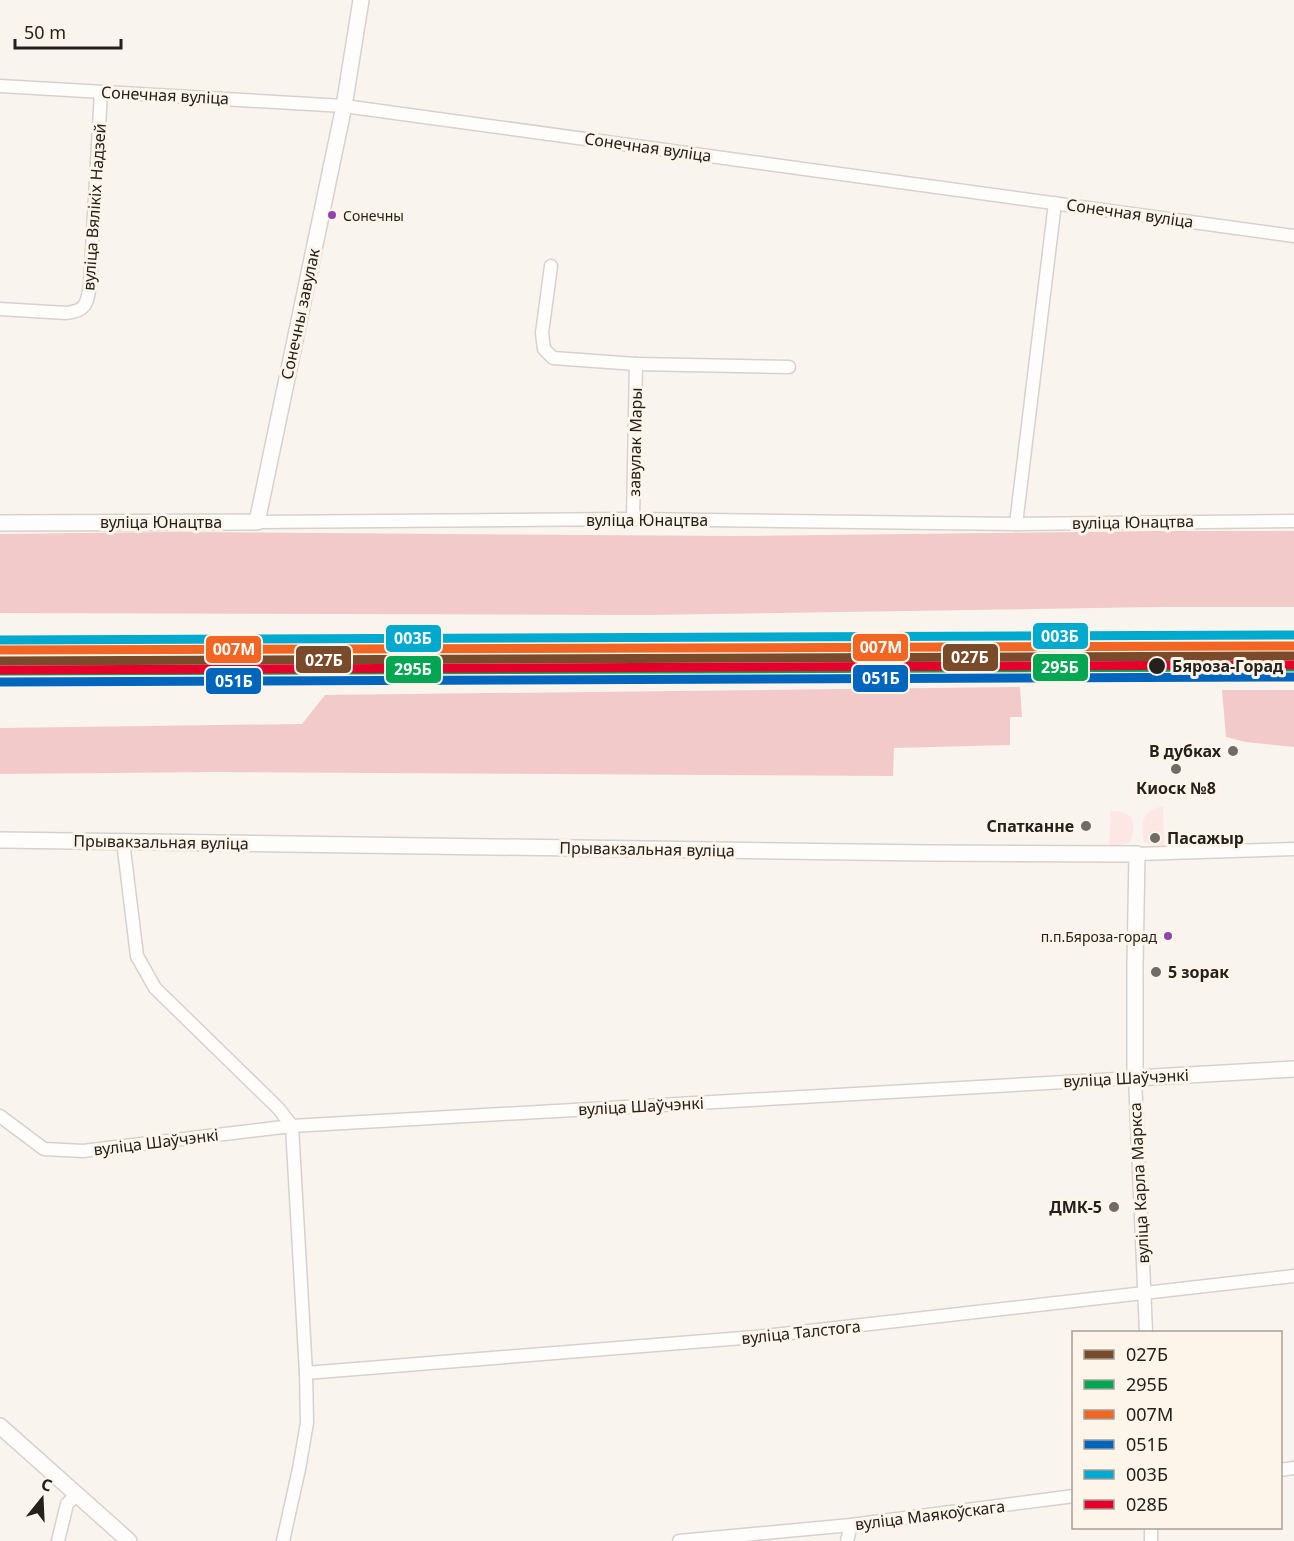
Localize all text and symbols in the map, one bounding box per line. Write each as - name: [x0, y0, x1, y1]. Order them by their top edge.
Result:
- scale bar: [15, 12, 122, 50]
- text: 50 m: [24, 20, 66, 44]
- street label: Сонечная вуліца: [100, 81, 230, 109]
- street label: вуліца Вялікіх Надзей: [77, 123, 111, 291]
- street label: Сонечная вуліца: [583, 127, 713, 167]
- street label: Сонечная вуліца: [1065, 193, 1195, 233]
- place label: Сонечны: [343, 206, 404, 225]
- marker: Сонечны: [326, 209, 338, 221]
- street label: Сонечны завулак: [275, 246, 325, 382]
- street label: завулак Мары: [623, 387, 647, 497]
- street label: вуліца Юнацтва: [586, 509, 708, 531]
- street label: вуліца Юнацтва: [1072, 510, 1194, 534]
- street label: вуліца Юнацтва: [100, 511, 222, 533]
- line badge: 003Б: [1032, 622, 1089, 650]
- line badge: 003Б: [385, 624, 442, 653]
- text: 003Б: [1041, 625, 1079, 647]
- text: 003Б: [394, 627, 432, 649]
- line badge: 007М: [852, 633, 909, 662]
- line badge: 007М: [205, 635, 262, 664]
- text: 007М: [860, 636, 902, 658]
- text: 007М: [213, 638, 255, 660]
- line badge: 027Б: [942, 643, 999, 672]
- line badge: 027Б: [295, 645, 352, 674]
- text: 027Б: [951, 646, 989, 668]
- text: 027Б: [305, 649, 343, 671]
- line badge: 295Б: [1032, 653, 1089, 682]
- line badge: 295Б: [385, 655, 442, 684]
- place label: Бяроза-Горад: [1172, 655, 1284, 677]
- text: 295Б: [1041, 656, 1079, 678]
- marker: Бяроза-Горад: [1147, 656, 1167, 676]
- text: 295Б: [394, 658, 432, 680]
- line badge: 051Б: [852, 664, 909, 693]
- line badge: 051Б: [205, 667, 262, 695]
- text: 051Б: [862, 667, 900, 689]
- text: 051Б: [215, 670, 253, 692]
- place label: В дубках: [1149, 740, 1222, 762]
- marker: В дубках: [1226, 744, 1240, 758]
- marker: Киоск №8: [1169, 762, 1183, 776]
- place label: Киоск №8: [1136, 777, 1216, 799]
- place label: Спатканне: [986, 815, 1074, 837]
- marker: Спатканне: [1079, 819, 1093, 833]
- place label: Пасажыр: [1167, 827, 1244, 849]
- street label: Прывакзальная вуліца: [73, 829, 249, 855]
- marker: Пасажыр: [1148, 831, 1162, 845]
- street label: Прывакзальная вуліца: [559, 836, 735, 862]
- place label: п.п.Бяроза-горад: [1041, 927, 1157, 946]
- marker: п.п.Бяроза-горад: [1162, 930, 1174, 942]
- place label: 5 зорак: [1168, 961, 1229, 983]
- marker: 5 зорак: [1149, 965, 1163, 979]
- street label: вуліца Шаўчэнкі: [1063, 1064, 1189, 1092]
- street label: вуліца Шаўчэнкі: [578, 1092, 704, 1120]
- street label: вуліца Карла Маркса: [1124, 1102, 1154, 1264]
- street label: вуліца Шаўчэнкі: [92, 1123, 220, 1161]
- place label: ДМК-5: [1049, 1196, 1102, 1218]
- marker: ДМК-5: [1107, 1200, 1121, 1214]
- street label: вуліца Талстога: [740, 1315, 862, 1349]
- legend: [1072, 1331, 1282, 1529]
- text: 027Б: [1126, 1342, 1168, 1366]
- text: 295Б: [1126, 1372, 1168, 1396]
- text: 007М: [1126, 1402, 1173, 1426]
- text: 051Б: [1126, 1432, 1168, 1456]
- text: 003Б: [1126, 1462, 1168, 1486]
- north arrow: [12, 1469, 72, 1529]
- text: С: [38, 1473, 55, 1497]
- text: 028Б: [1126, 1492, 1168, 1516]
- street label: вуліца Маякоўскага: [854, 1495, 1006, 1535]

